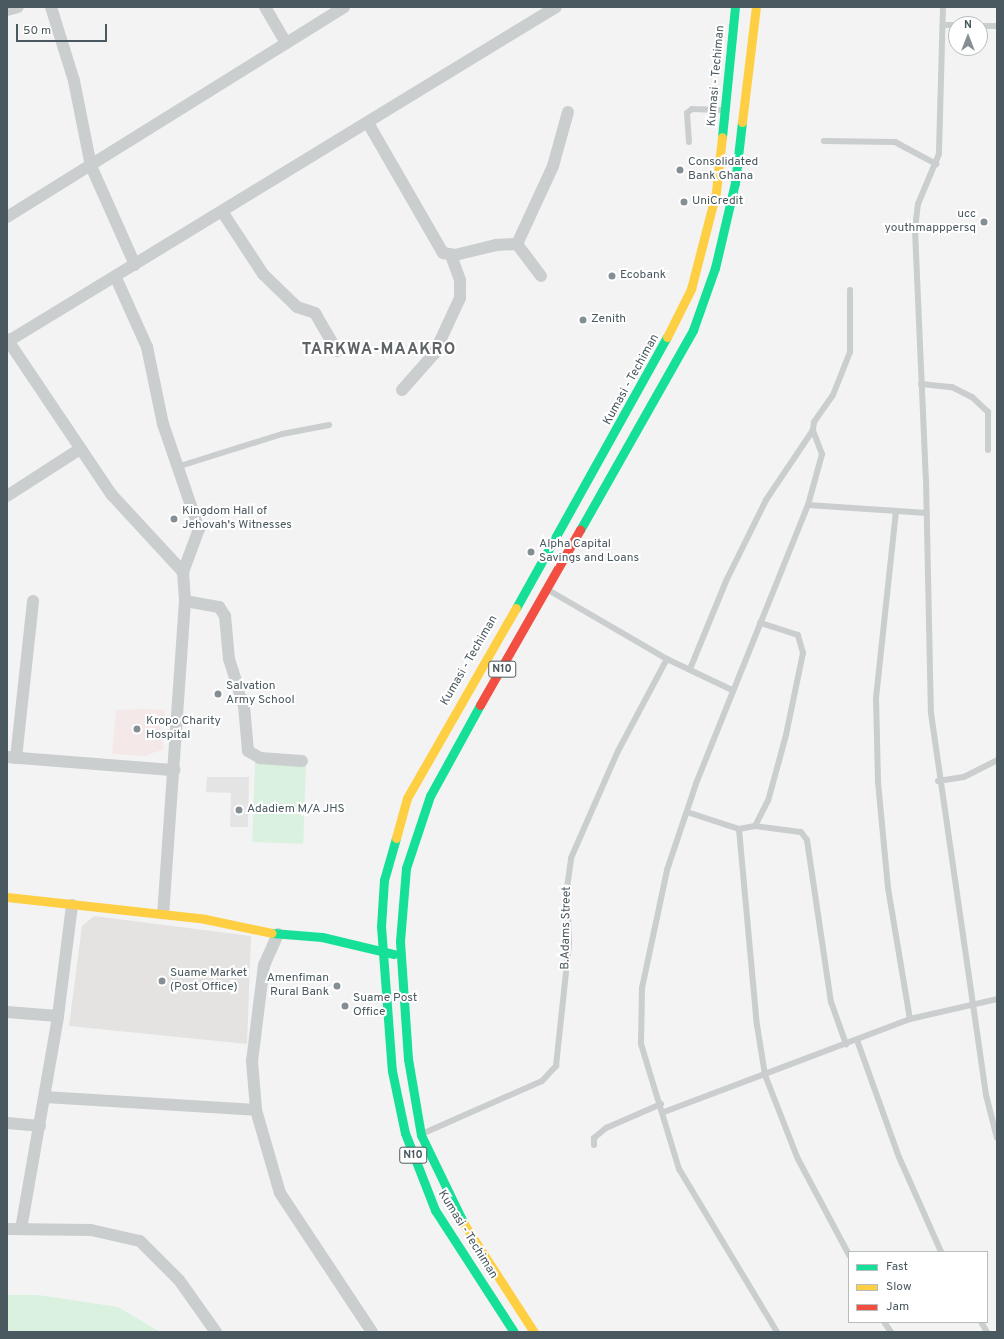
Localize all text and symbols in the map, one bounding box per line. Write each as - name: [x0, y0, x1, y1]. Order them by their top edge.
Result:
- scale bar: [18, 16, 109, 42]
- north arrow: [948, 16, 988, 56]
- text: N: [964, 18, 972, 32]
- text: 50 m: [23, 23, 51, 39]
- street label: Kumasi - Techiman: [705, 24, 729, 128]
- place label: Consolidated Bank Ghana: [688, 156, 758, 184]
- marker: Consolidated Bank Ghana: [675, 165, 685, 175]
- place label: UniCredit: [692, 195, 743, 209]
- marker: UniCredit: [679, 197, 689, 207]
- place label: ucc youthmapppersq: [885, 208, 976, 236]
- marker: ucc youthmapppersq: [979, 217, 989, 227]
- place label: Ecobank: [620, 269, 666, 283]
- marker: Ecobank: [607, 271, 617, 281]
- place label: Zenith: [591, 313, 626, 327]
- marker: Zenith: [578, 315, 588, 325]
- street label: Kumasi - Techiman: [601, 332, 663, 428]
- district label: TARKWA-MAAKRO: [302, 340, 456, 360]
- place label: Kingdom Hall of Jehovah's Witnesses: [182, 505, 292, 533]
- marker: Kingdom Hall of Jehovah's Witnesses: [169, 514, 179, 524]
- place label: Alpha Capital Savings and Loans: [539, 538, 639, 566]
- marker: Alpha Capital Savings and Loans: [526, 547, 536, 557]
- street label: Kumasi - Techiman: [438, 613, 502, 709]
- road number: N10: [488, 660, 516, 678]
- place label: Salvation Army School: [226, 680, 295, 708]
- marker: Salvation Army School: [213, 689, 223, 699]
- place label: Kropo Charity Hospital: [146, 715, 221, 743]
- marker: Kropo Charity Hospital: [131, 723, 143, 735]
- place label: Adadiem M/A JHS: [247, 803, 345, 817]
- marker: Adadiem M/A JHS: [234, 805, 244, 815]
- street label: B.Adams Street: [559, 886, 575, 970]
- place label: Suame Market (Post Office): [170, 967, 247, 995]
- place label: Amenfiman Rural Bank: [267, 972, 329, 1000]
- marker: Suame Market (Post Office): [157, 976, 167, 986]
- marker: Amenfiman Rural Bank: [332, 981, 342, 991]
- place label: Suame Post Office: [353, 992, 417, 1020]
- marker: Suame Post Office: [340, 1001, 350, 1011]
- road number: N10: [399, 1146, 427, 1164]
- street label: Kumasi - Techiman: [434, 1188, 500, 1282]
- legend: [848, 1251, 988, 1323]
- text: Fast: [886, 1259, 908, 1275]
- text: Slow: [886, 1279, 912, 1295]
- text: Jam: [886, 1299, 909, 1315]

